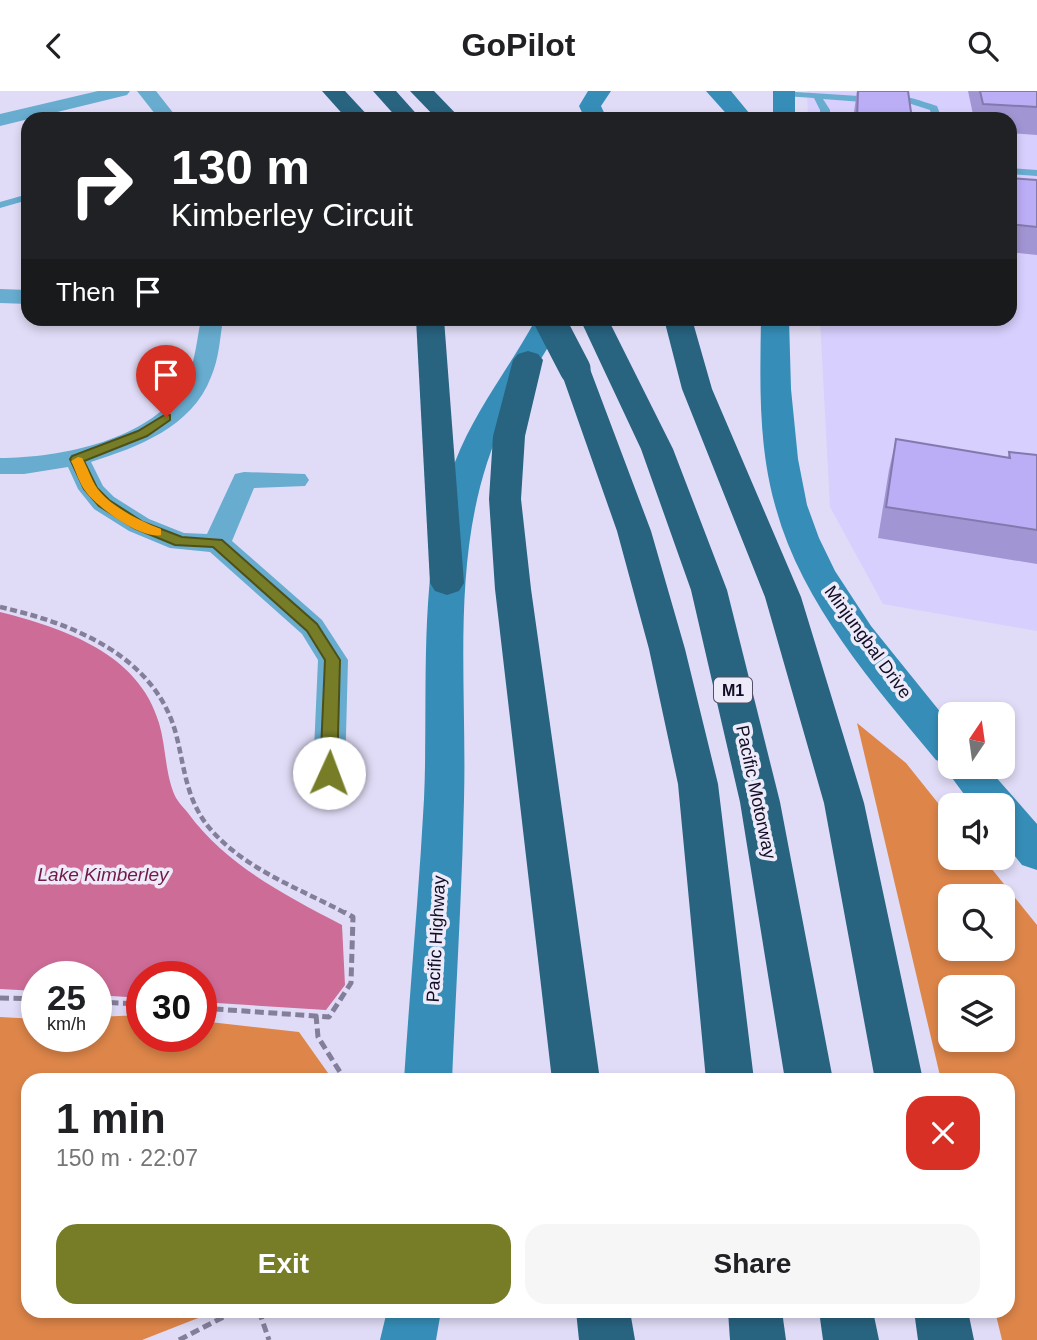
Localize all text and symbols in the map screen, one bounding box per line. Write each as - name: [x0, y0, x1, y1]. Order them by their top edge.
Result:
- icon: back: [35, 27, 73, 65]
- text: GoPilot: [462, 27, 575, 63]
- icon: search: [964, 27, 1002, 65]
- icon: right: [56, 140, 147, 231]
- text: 130 m: [171, 140, 310, 194]
- text: Kimberley Circuit: [171, 197, 413, 233]
- icon: arrive: [129, 273, 167, 311]
- text: Then: [56, 277, 115, 307]
- pin: [136, 345, 196, 417]
- icon: arrive: [147, 356, 185, 394]
- street label: Minjungbal Drive: [821, 582, 915, 702]
- road number: M1: [714, 677, 752, 703]
- north arrow: [938, 702, 1015, 779]
- map controls: [938, 702, 1015, 1052]
- street label: Pacific Motorway: [732, 723, 780, 861]
- position arrow: [292, 736, 366, 810]
- button: sound: [938, 793, 1015, 870]
- water label: Lake Kimberley: [38, 864, 170, 885]
- street label: Pacific Highway: [423, 875, 449, 1003]
- button: search: [938, 884, 1015, 961]
- speed limit sign: 30: [126, 961, 217, 1052]
- button: layers: [938, 975, 1015, 1052]
- text: 25: [47, 978, 86, 1017]
- text: km/h: [47, 1014, 86, 1034]
- text: 1 min: [56, 1095, 166, 1142]
- button: close: [906, 1096, 980, 1170]
- text: 150 m · 22:07: [56, 1145, 198, 1171]
- button: Exit: [56, 1224, 511, 1304]
- button: Share: [525, 1224, 980, 1304]

